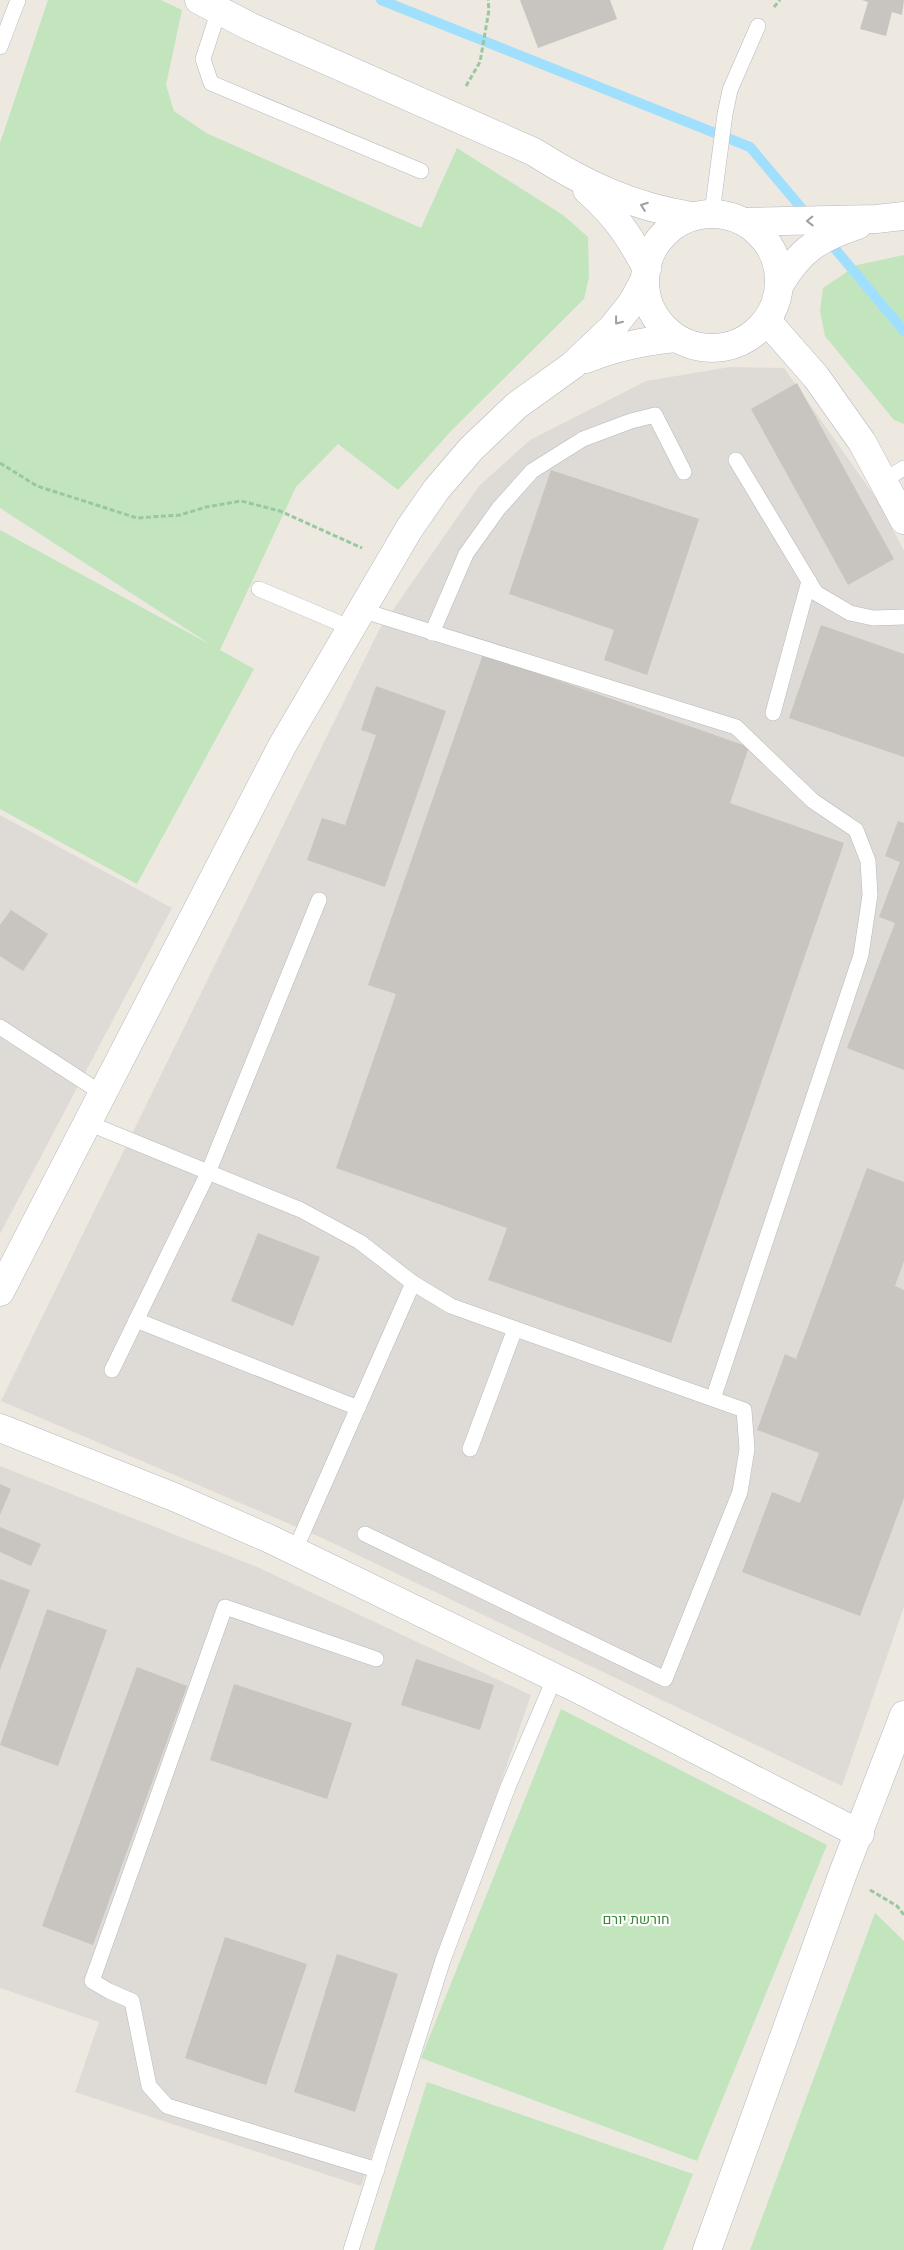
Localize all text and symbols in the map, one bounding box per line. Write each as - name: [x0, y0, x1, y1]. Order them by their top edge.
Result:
- one-way arrow: [641, 202, 649, 212]
- one-way arrow: [805, 216, 813, 226]
- one-way arrow: [615, 315, 623, 324]
- park label: חורשת יורם: [602, 1910, 670, 1928]

